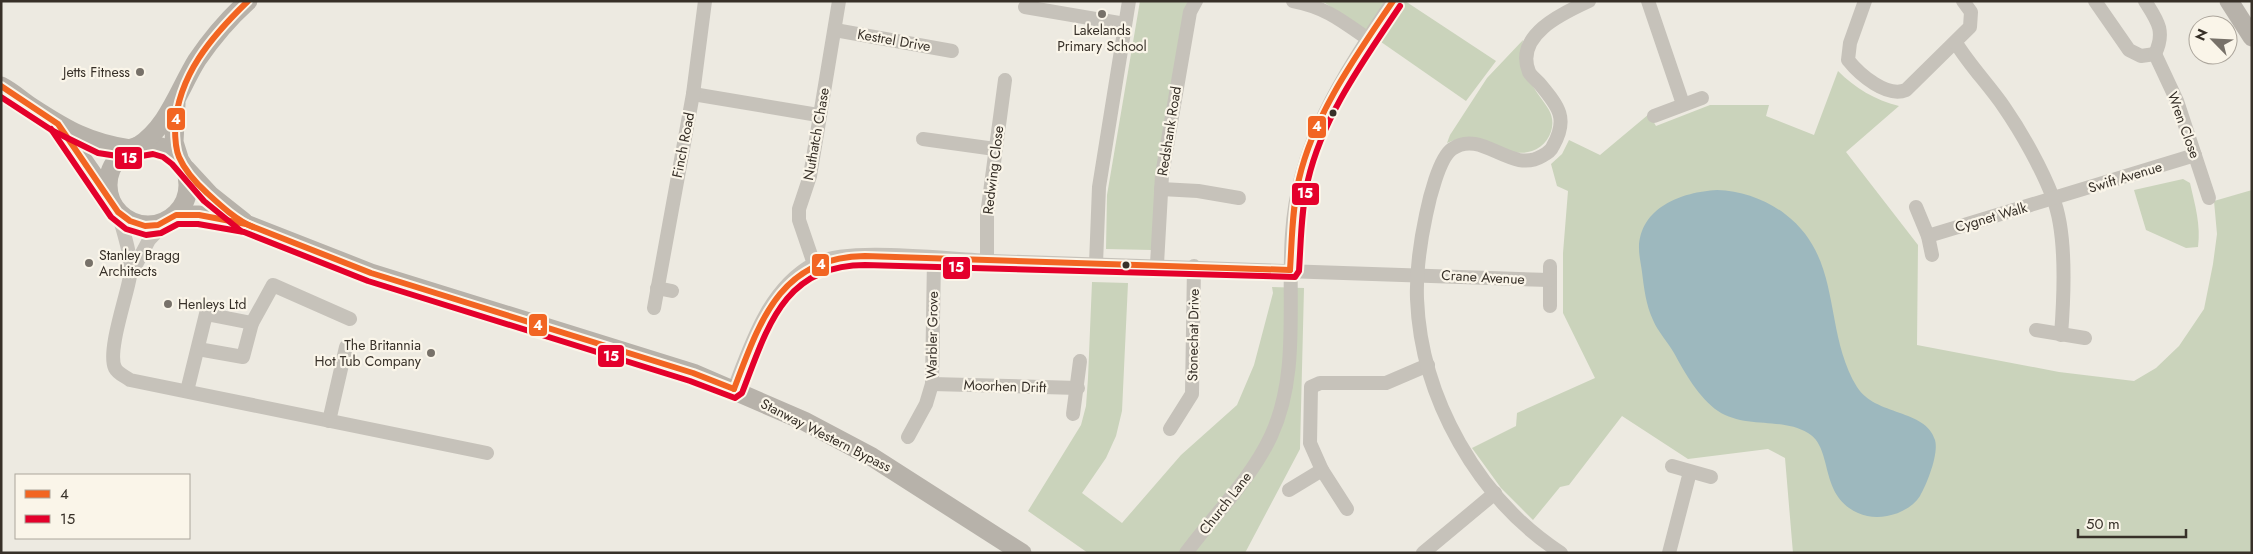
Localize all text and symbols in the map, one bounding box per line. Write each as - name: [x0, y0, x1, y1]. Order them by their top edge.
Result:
- marker: Lakelands Primary School: [1096, 8, 1108, 20]
- north arrow: [2188, 15, 2238, 65]
- place label: Lakelands Primary School: [1057, 20, 1147, 56]
- street label: Kestrel Drive: [856, 24, 932, 56]
- text: N: [2190, 26, 2213, 44]
- place label: Jetts Fitness: [61, 62, 130, 82]
- marker: Jetts Fitness: [134, 66, 146, 78]
- street label: Redshank Road: [1152, 85, 1186, 177]
- street label: Nuthatch Chase: [798, 86, 834, 182]
- street label: Wren Close: [2163, 89, 2205, 161]
- line badge: 4: [166, 107, 186, 131]
- unlabelled marker: [1328, 108, 1338, 118]
- text: 4: [171, 109, 181, 129]
- street label: Finch Road: [667, 110, 699, 180]
- line badge: 4: [1307, 115, 1327, 139]
- text: 4: [1312, 116, 1322, 136]
- street label: Redwing Close: [978, 125, 1008, 215]
- line badge: 15: [114, 146, 143, 170]
- text: 15: [121, 148, 137, 168]
- street label: Swift Avenue: [2086, 156, 2164, 198]
- line badge: 15: [1291, 182, 1320, 206]
- text: 15: [1297, 183, 1313, 203]
- street label: Cygnet Walk: [1953, 197, 2030, 237]
- place label: Stanley Bragg Architects: [99, 245, 180, 281]
- line badge: 4: [811, 253, 830, 277]
- text: 4: [816, 254, 826, 274]
- line badge: 15: [942, 256, 971, 280]
- marker: Stanley Bragg Architects: [83, 257, 95, 269]
- text: 15: [948, 257, 964, 277]
- unlabelled marker: [1121, 260, 1131, 270]
- street label: Crane Avenue: [1441, 265, 1525, 289]
- street label: Stonechat Drive: [1182, 288, 1204, 382]
- street label: Warbler Grove: [921, 291, 943, 379]
- place label: Henleys Ltd: [178, 294, 246, 314]
- marker: Henleys Ltd: [162, 298, 174, 310]
- line badge: 4: [528, 313, 548, 337]
- text: 4: [533, 315, 543, 335]
- place label: The Britannia Hot Tub Company: [315, 335, 422, 371]
- line badge: 15: [597, 344, 625, 368]
- text: 15: [603, 346, 619, 366]
- marker: The Britannia Hot Tub Company: [425, 347, 437, 359]
- street label: Moorhen Drift: [963, 375, 1047, 397]
- street label: Stanway Western Bypass: [757, 393, 895, 477]
- street label: Church Lane: [1194, 467, 1256, 539]
- legend: [15, 474, 190, 539]
- text: 4: [60, 483, 69, 505]
- scale bar: [2078, 506, 2186, 538]
- text: 15: [60, 508, 75, 530]
- text: 50 m: [2086, 513, 2120, 535]

